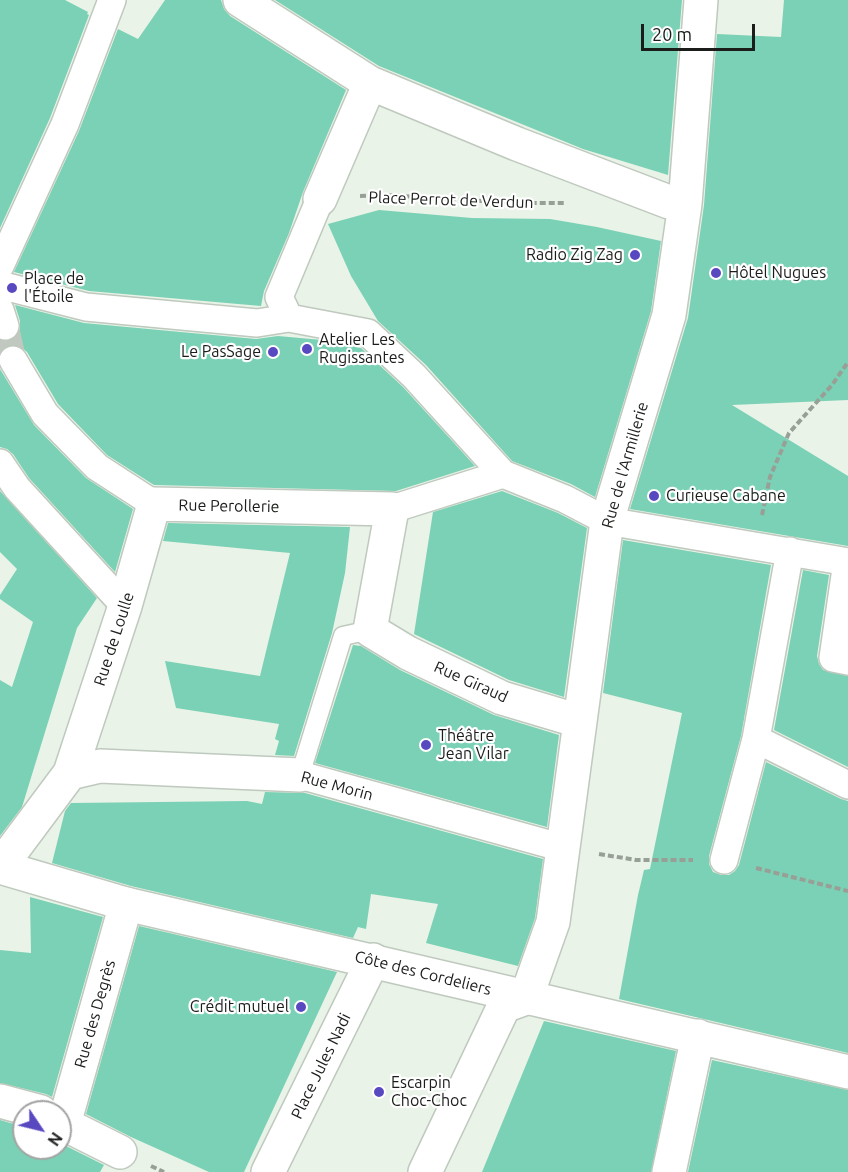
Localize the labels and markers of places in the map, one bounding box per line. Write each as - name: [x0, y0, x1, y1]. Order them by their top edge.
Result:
- place label: Radio Zig Zag: [526, 245, 623, 265]
- marker: Radio Zig Zag: [628, 248, 642, 262]
- place label: Hôtel Nugues: [728, 263, 826, 283]
- marker: Hôtel Nugues: [709, 266, 723, 280]
- place label: Place de l'Étoile: [24, 269, 84, 307]
- marker: Place de l'Étoile: [5, 281, 19, 295]
- place label: Atelier Les Rugissantes: [319, 330, 404, 368]
- place label: Le PasSage: [181, 342, 261, 362]
- marker: Atelier Les Rugissantes: [300, 342, 314, 356]
- marker: Le PasSage: [266, 345, 280, 359]
- place label: Curieuse Cabane: [666, 486, 786, 506]
- marker: Curieuse Cabane: [647, 489, 661, 503]
- place label: Théâtre Jean Vilar: [438, 726, 509, 764]
- marker: Théâtre Jean Vilar: [419, 738, 433, 752]
- place label: Crédit mutuel: [190, 997, 289, 1017]
- marker: Crédit mutuel: [294, 1000, 308, 1014]
- place label: Escarpin Choc-Choc: [391, 1073, 467, 1111]
- marker: Escarpin Choc-Choc: [372, 1085, 386, 1099]

